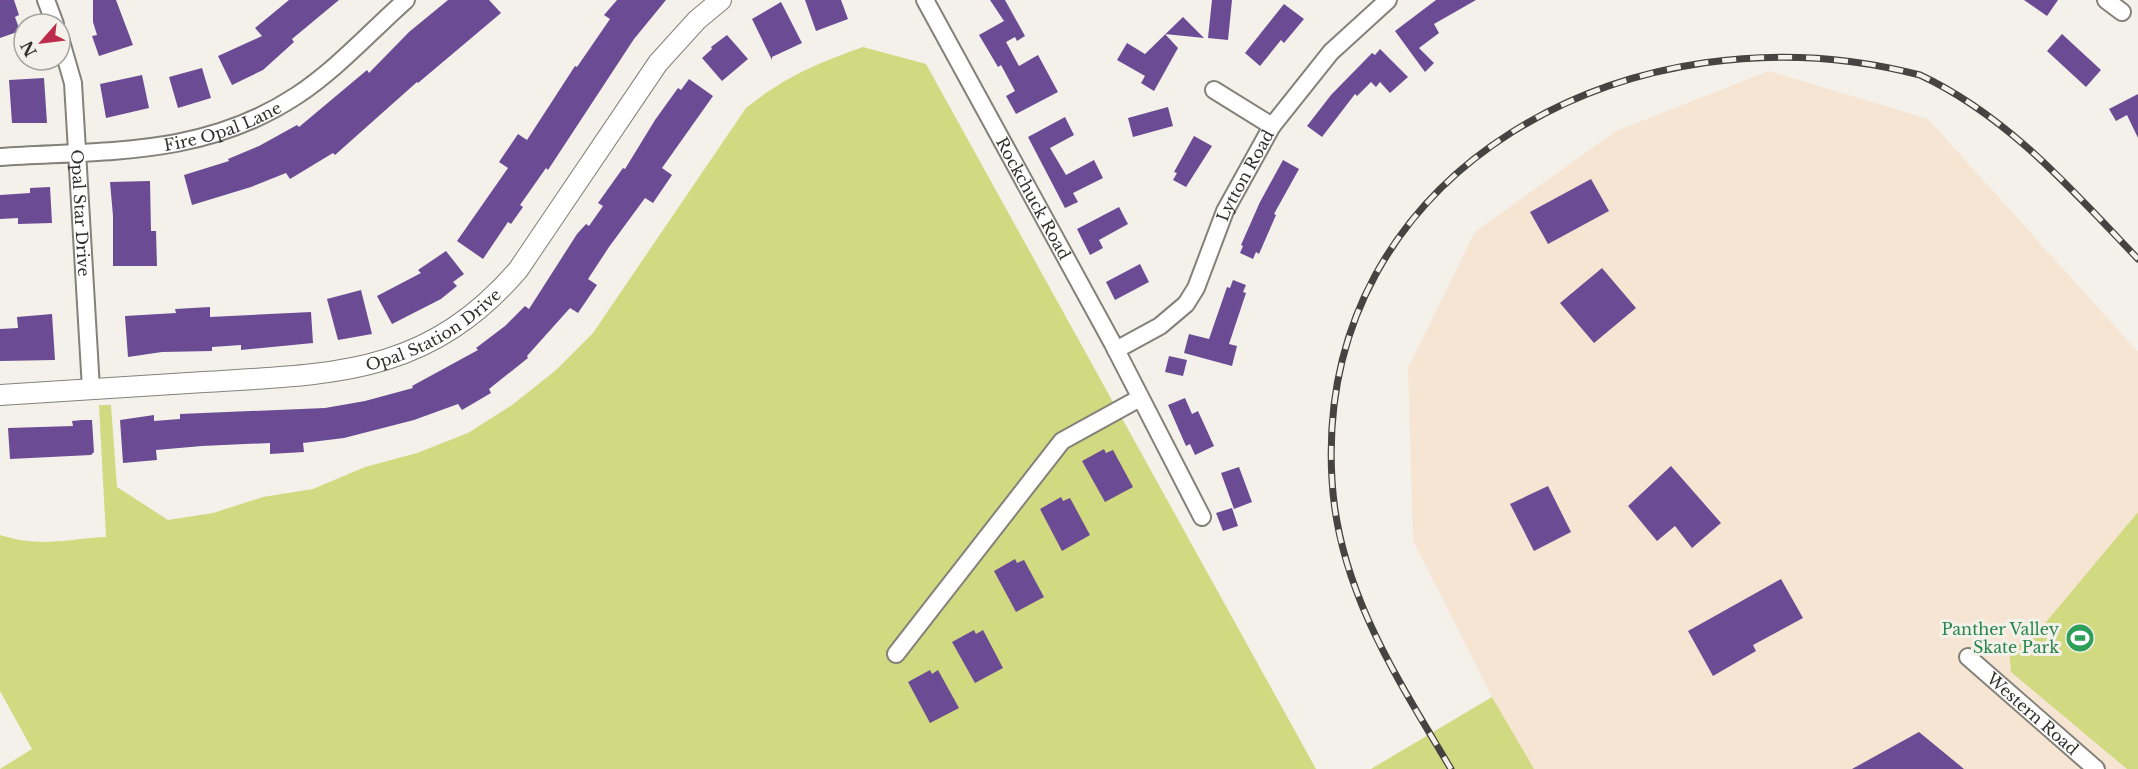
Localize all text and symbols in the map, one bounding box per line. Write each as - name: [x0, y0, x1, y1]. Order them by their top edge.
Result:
- north arrow: [12, 12, 72, 72]
- text: N: [16, 38, 41, 60]
- street label: Fire Opal Lane: [162, 97, 285, 155]
- street label: Lytton Road: [1212, 126, 1278, 224]
- street label: Rockchuck Road: [992, 134, 1075, 263]
- street label: Opal Star Drive: [67, 149, 94, 277]
- street label: Opal Station Drive: [363, 284, 505, 375]
- place label: Panther Valley Skate Park: [1941, 619, 2060, 657]
- sports icon: Panther Valley Skate Park: [2064, 622, 2096, 654]
- street label: Western Road: [1982, 668, 2083, 759]

